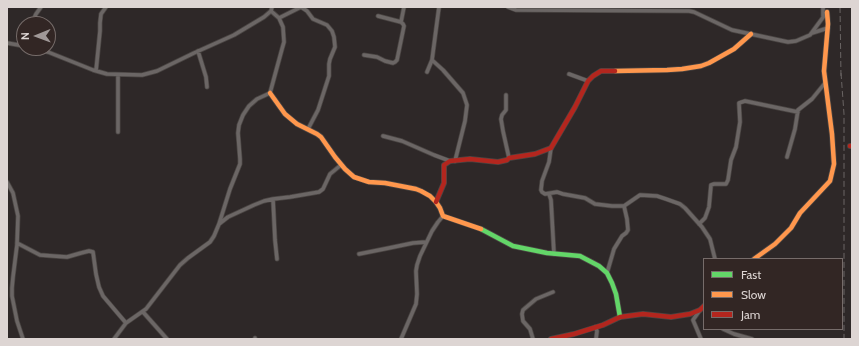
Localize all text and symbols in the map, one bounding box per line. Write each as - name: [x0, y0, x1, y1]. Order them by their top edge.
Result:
- north arrow: [16, 16, 56, 56]
- text: N: [18, 32, 32, 40]
- legend: [703, 258, 843, 330]
- text: Fast: [741, 267, 761, 282]
- text: Slow: [741, 287, 766, 302]
- text: Jam: [741, 307, 760, 322]

